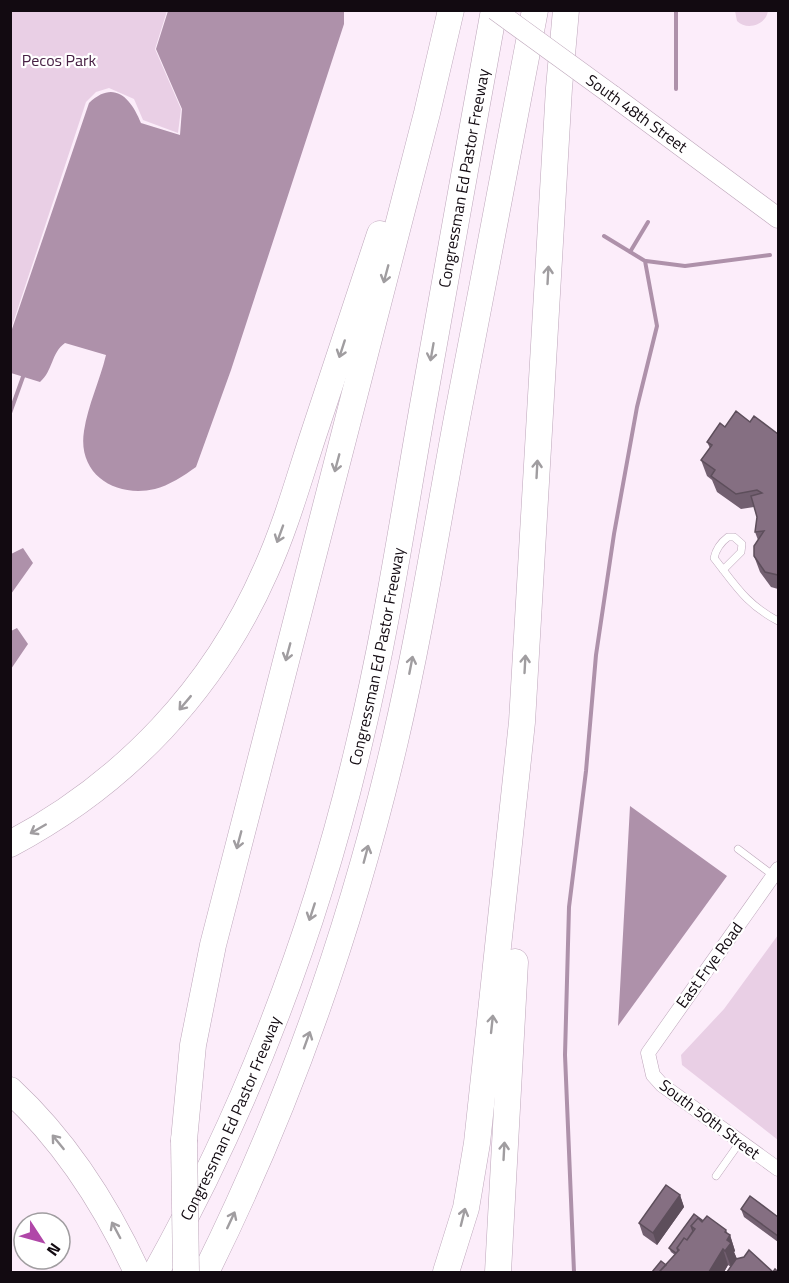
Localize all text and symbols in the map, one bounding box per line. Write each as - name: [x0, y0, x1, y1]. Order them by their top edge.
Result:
- park label: Pecos Park: [22, 48, 97, 72]
- street label: Congressman Ed Pastor Freeway: [432, 67, 495, 289]
- street label: South 48th Street: [581, 68, 693, 158]
- one-way arrow: [379, 264, 391, 283]
- one-way arrow: [543, 265, 554, 285]
- one-way arrow: [336, 339, 347, 358]
- one-way arrow: [426, 341, 437, 361]
- one-way arrow: [331, 453, 342, 472]
- one-way arrow: [531, 460, 542, 480]
- one-way arrow: [274, 524, 285, 543]
- street label: Congressman Ed Pastor Freeway: [342, 545, 410, 768]
- one-way arrow: [282, 642, 293, 661]
- one-way arrow: [520, 654, 531, 674]
- one-way arrow: [406, 655, 417, 675]
- one-way arrow: [179, 695, 192, 711]
- one-way arrow: [30, 823, 47, 835]
- one-way arrow: [233, 830, 244, 849]
- one-way arrow: [361, 845, 372, 864]
- one-way arrow: [306, 902, 317, 921]
- street label: East Frye Road: [670, 917, 748, 1013]
- street label: Congressman Ed Pastor Freeway: [174, 1012, 287, 1225]
- one-way arrow: [487, 1015, 498, 1035]
- one-way arrow: [302, 1031, 313, 1050]
- street label: South 50th Street: [655, 1073, 766, 1165]
- one-way arrow: [51, 1134, 64, 1150]
- one-way arrow: [498, 1142, 509, 1162]
- one-way arrow: [458, 1208, 470, 1227]
- north arrow: [12, 1211, 72, 1271]
- one-way arrow: [226, 1211, 238, 1229]
- one-way arrow: [110, 1222, 122, 1239]
- text: N: [41, 1238, 67, 1261]

